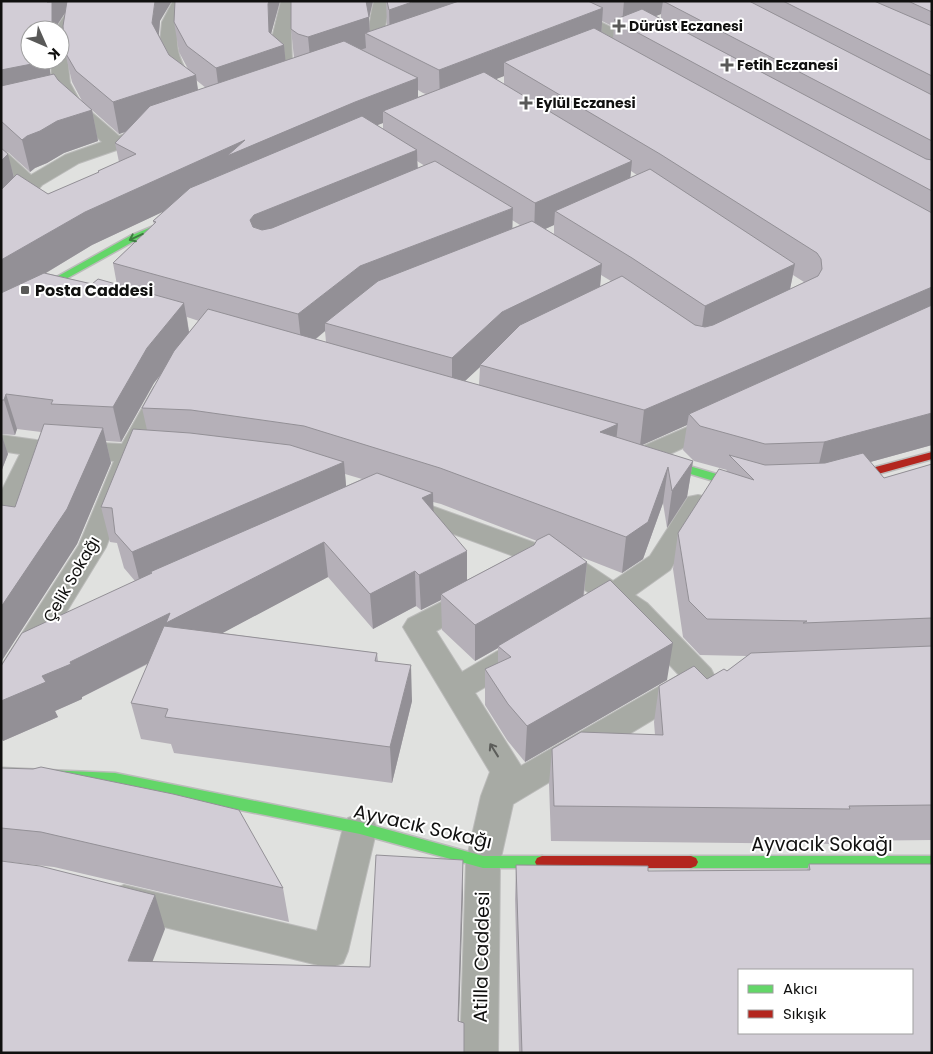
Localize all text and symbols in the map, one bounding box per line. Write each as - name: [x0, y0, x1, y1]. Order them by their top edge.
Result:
- place label: Dürüst Eczanesi: [629, 16, 743, 36]
- north arrow: [20, 20, 70, 70]
- marker: Dürüst Eczanesi: [613, 20, 625, 32]
- text: K: [44, 44, 65, 65]
- place label: Fetih Eczanesi: [737, 55, 838, 75]
- marker: Fetih Eczanesi: [721, 59, 733, 71]
- place label: Eylül Eczanesi: [536, 93, 636, 113]
- marker: Eylül Eczanesi: [520, 97, 532, 109]
- one-way arrow: [129, 232, 144, 242]
- place label: Posta Caddesi: [35, 279, 153, 302]
- marker: Posta Caddesi: [19, 284, 31, 296]
- street label: Çelik Sokağı: [37, 532, 105, 627]
- one-way arrow: [489, 743, 499, 757]
- street label: Ayvacık Sokağı: [351, 797, 495, 856]
- street label: Ayvacık Sokağı: [751, 831, 893, 858]
- street label: Atilla Caddesi: [467, 891, 496, 1023]
- legend: [738, 969, 913, 1034]
- text: Akıcı: [783, 978, 817, 999]
- text: Sıkışık: [783, 1003, 826, 1024]

